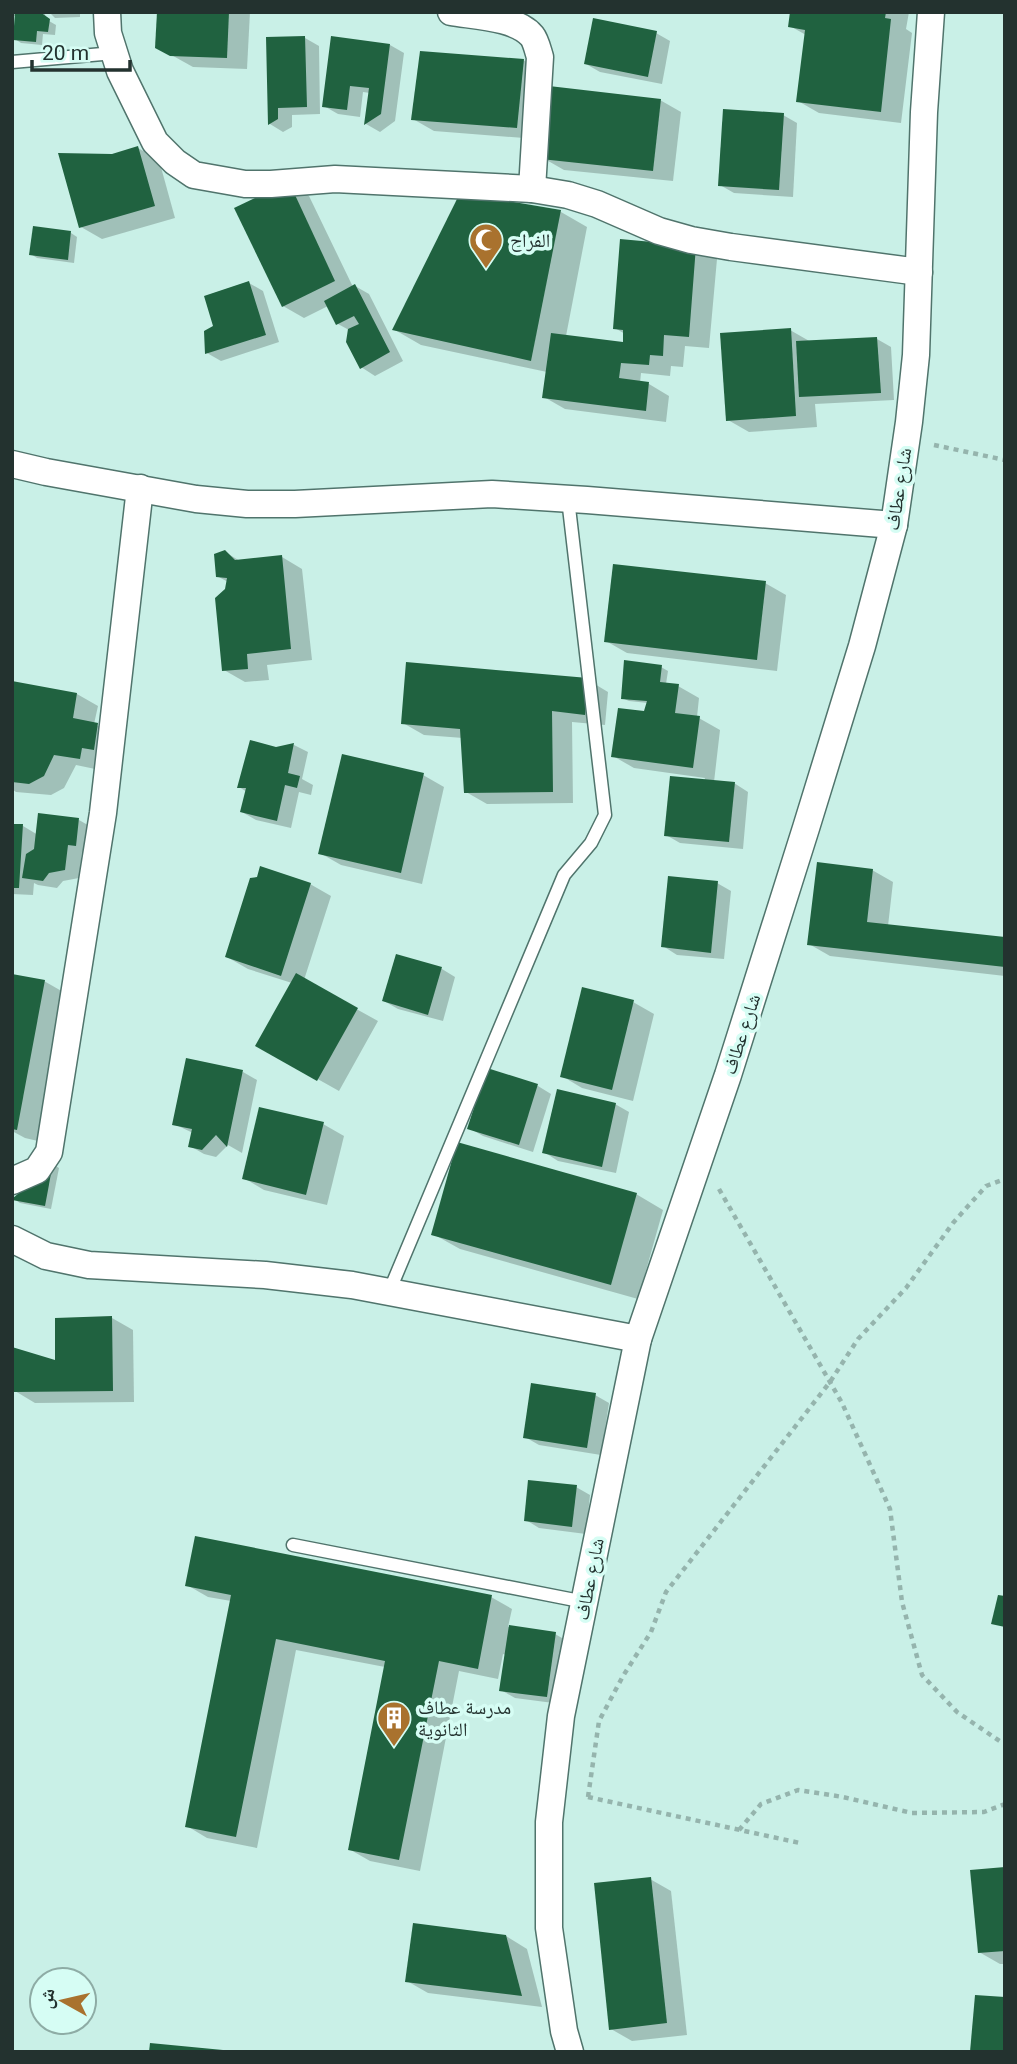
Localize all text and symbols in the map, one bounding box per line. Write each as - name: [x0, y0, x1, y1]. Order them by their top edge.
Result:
- scale bar: [32, 28, 130, 72]
- text: 20 m: [42, 41, 89, 65]
- mosque icon: الفراح: [467, 221, 505, 270]
- place label: الفراح: [510, 229, 550, 252]
- street label: شارع عطاف: [881, 446, 916, 532]
- street label: شارع عطاف: [718, 991, 765, 1077]
- street label: شارع عطاف: [570, 1536, 609, 1622]
- place label: مدرسة عطاف الثانوية: [418, 1696, 511, 1741]
- building icon: مدرسة عطاف الثانوية: [375, 1699, 413, 1748]
- north arrow: [28, 1966, 98, 2036]
- text: ش: [34, 1987, 59, 2010]

